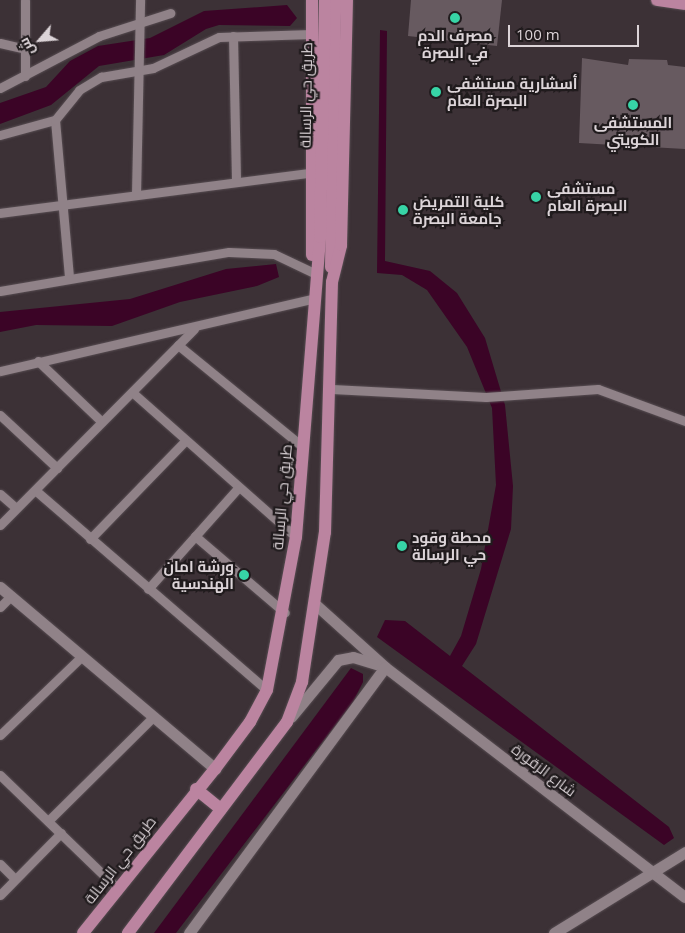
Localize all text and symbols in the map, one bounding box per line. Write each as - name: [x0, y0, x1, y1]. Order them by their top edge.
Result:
- marker: مصرف الدم في البصرة: [449, 12, 461, 24]
- north arrow: [15, 15, 65, 65]
- scale bar: [510, 15, 641, 47]
- text: 100 m: [516, 24, 560, 44]
- place label: مصرف الدم في البصرة: [417, 26, 493, 61]
- text: ش: [14, 35, 39, 59]
- street label: طريق حي الرسالة: [296, 42, 316, 148]
- place label: أسشارية مستشفى البصرة العام: [447, 74, 578, 109]
- marker: أسشارية مستشفى البصرة العام: [429, 85, 443, 99]
- marker: المستشفى الكويتي: [627, 99, 639, 111]
- place label: المستشفى الكويتي: [594, 113, 672, 148]
- place label: مستشفى البصرة العام: [547, 179, 627, 214]
- marker: مستشفى البصرة العام: [529, 190, 543, 204]
- place label: كلية التمريض جامعة البصرة: [413, 192, 504, 227]
- marker: كلية التمريض جامعة البصرة: [397, 204, 409, 216]
- street label: طريق حي الرسالة: [268, 443, 296, 551]
- place label: محطة وقود حي الرسالة: [412, 528, 491, 563]
- marker: محطة وقود حي الرسالة: [396, 540, 408, 552]
- place label: ورشة امان الهندسية: [163, 557, 234, 592]
- marker: ورشة امان الهندسية: [238, 569, 250, 581]
- street label: شارع الزقورة: [508, 740, 580, 800]
- street label: طريق حي الرسالة: [80, 813, 160, 907]

